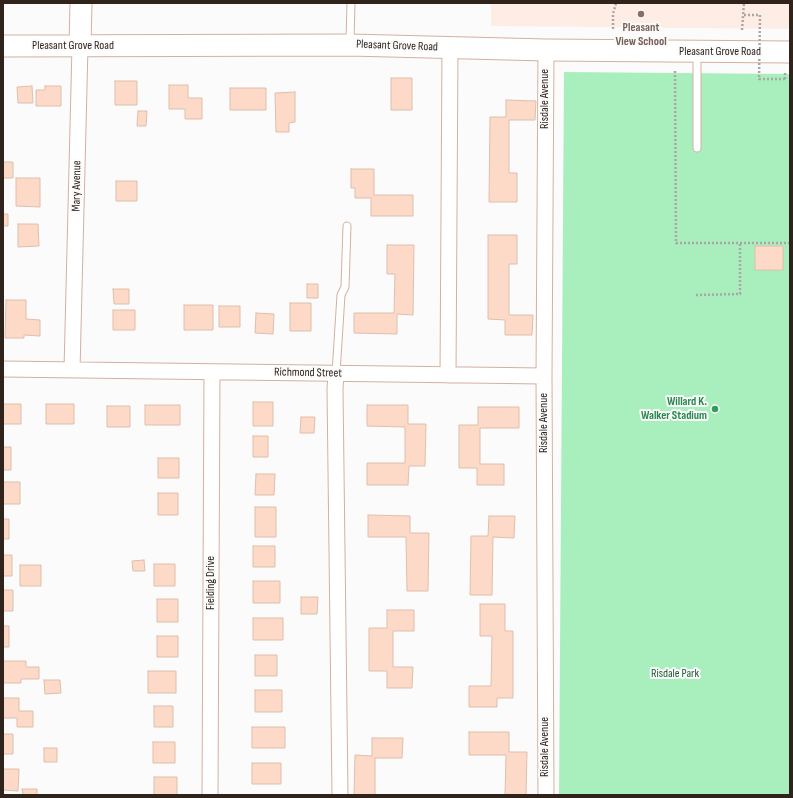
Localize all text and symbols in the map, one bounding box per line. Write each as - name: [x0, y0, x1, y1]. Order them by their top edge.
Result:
- marker: Pleasant View School: [636, 9, 646, 19]
- place label: Pleasant View School: [615, 21, 667, 49]
- street label: Pleasant Grove Road: [356, 37, 438, 55]
- street label: Pleasant Grove Road: [32, 39, 114, 53]
- street label: Pleasant Grove Road: [679, 45, 761, 59]
- street label: Risdale Avenue: [538, 69, 552, 129]
- street label: Mary Avenue: [69, 160, 85, 212]
- street label: Richmond Street: [274, 365, 342, 381]
- street label: Risdale Avenue: [537, 393, 551, 453]
- place label: Willard K. Walker Stadium: [641, 395, 707, 423]
- marker: Willard K. Walker Stadium: [710, 404, 720, 414]
- street label: Fielding Drive: [204, 556, 218, 610]
- park label: Risdale Park: [651, 667, 699, 681]
- street label: Risdale Avenue: [538, 717, 552, 777]

